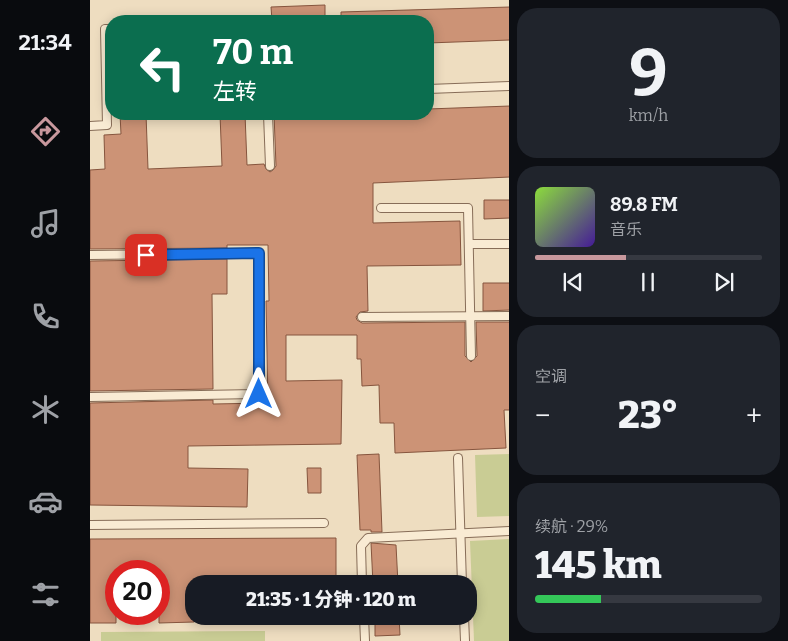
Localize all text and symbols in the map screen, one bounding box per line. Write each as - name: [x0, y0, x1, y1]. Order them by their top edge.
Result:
- text: 21:34: [18, 29, 72, 56]
- text: 70 m: [213, 31, 293, 73]
- text: 9: [629, 34, 668, 112]
- icon: left: [130, 35, 195, 100]
- text: 左转: [213, 78, 257, 105]
- text: km/h: [629, 106, 668, 125]
- icon: directions: [28, 114, 63, 149]
- text: 89.8 FM: [610, 193, 678, 216]
- icon: music: [28, 206, 63, 241]
- text: 音乐: [610, 220, 642, 239]
- pin: [125, 234, 167, 276]
- icon: arrive: [132, 241, 160, 269]
- icon: previous: [559, 268, 587, 296]
- icon: pause: [634, 268, 662, 296]
- icon: next: [710, 268, 738, 296]
- icon: phone: [28, 299, 63, 334]
- position arrow: [232, 367, 284, 419]
- text: 空调: [535, 367, 567, 386]
- icon: climate: [28, 392, 63, 427]
- text: 23°: [618, 392, 678, 438]
- text: −: [535, 399, 550, 432]
- text: +: [746, 399, 762, 432]
- icon: car: [28, 484, 63, 519]
- text: 续航 · 29%: [535, 517, 608, 536]
- text: 145 km: [535, 542, 662, 588]
- speed limit sign: 20: [105, 560, 170, 625]
- icon: filters: [28, 577, 63, 612]
- text: 21:35 · 1 分钟 · 120 m: [246, 588, 416, 611]

